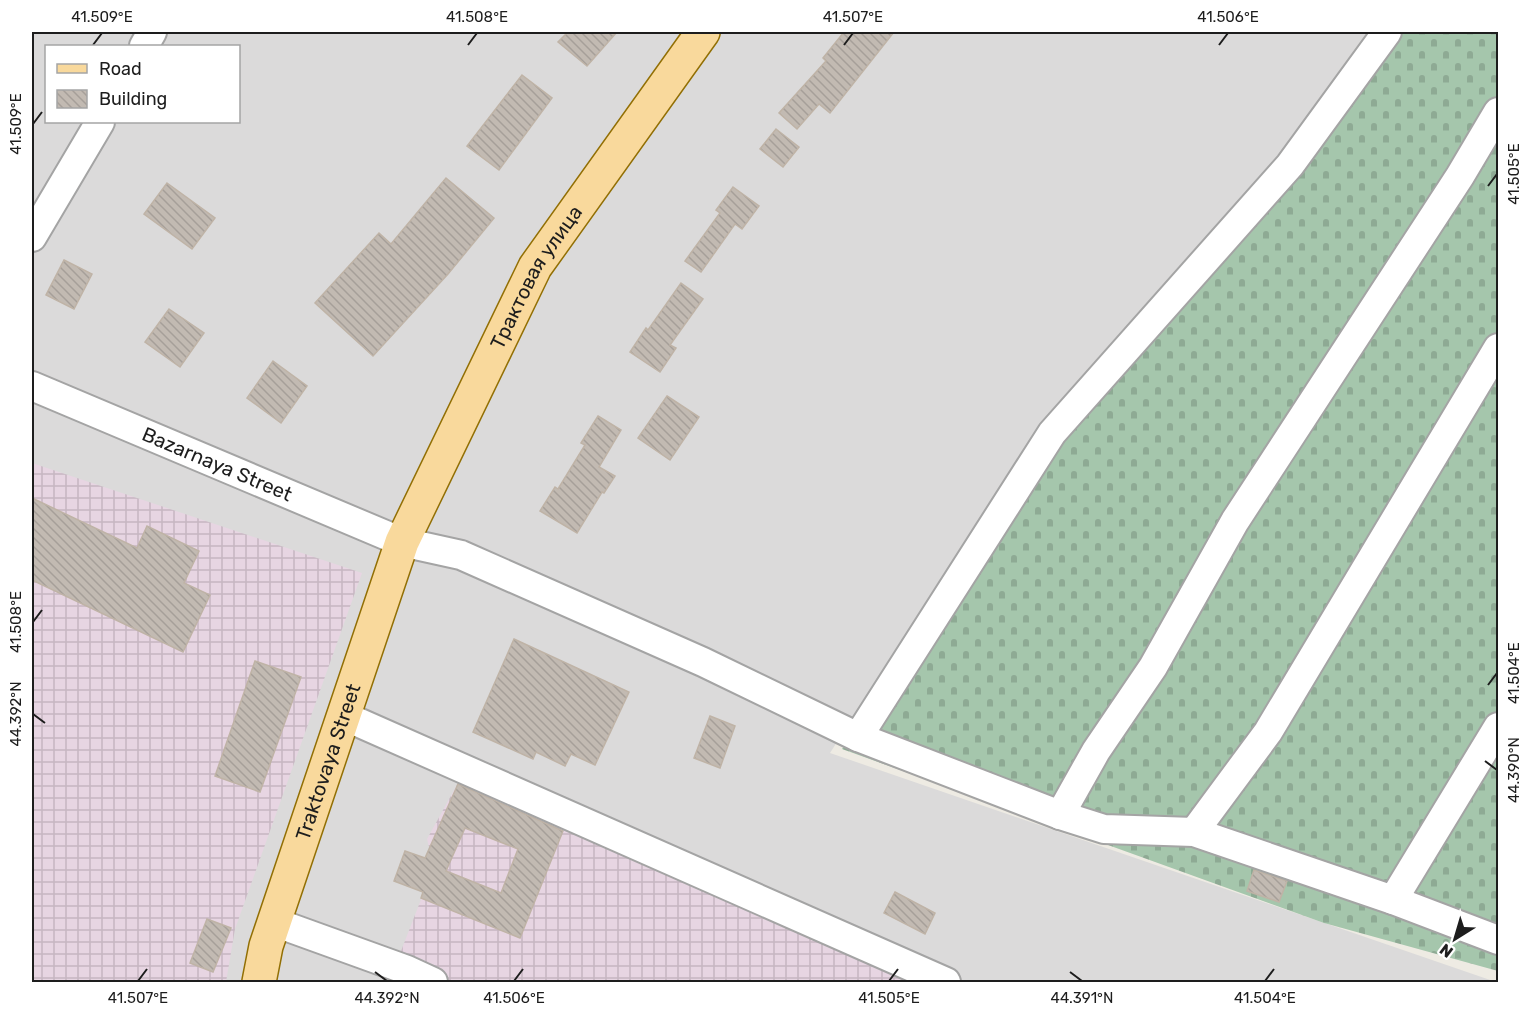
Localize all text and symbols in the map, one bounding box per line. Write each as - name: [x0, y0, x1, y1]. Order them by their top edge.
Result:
- text: 41.509°E: [71, 8, 133, 26]
- text: 41.508°E: [446, 8, 508, 26]
- text: 41.507°E: [823, 8, 883, 26]
- text: 41.506°E: [1197, 8, 1259, 26]
- legend: [45, 45, 240, 123]
- text: Road: [99, 58, 142, 80]
- text: Building: [99, 88, 167, 110]
- text: 41.509°E: [7, 93, 25, 155]
- text: 41.505°E: [1505, 143, 1523, 205]
- street label: Трактовая улица: [485, 201, 587, 353]
- street label: Bazarnaya Street: [139, 422, 296, 506]
- text: 41.508°E: [7, 591, 25, 653]
- text: 41.504°E: [1505, 642, 1523, 704]
- street label: Traktovaya Street: [291, 680, 366, 843]
- text: 44.392°N: [7, 681, 25, 747]
- text: 44.390°N: [1505, 737, 1523, 803]
- north arrow: [1425, 909, 1485, 969]
- text: N: [1436, 940, 1457, 962]
- text: 41.507°E: [108, 989, 168, 1007]
- text: 44.392°N: [354, 989, 420, 1007]
- text: 41.506°E: [483, 989, 545, 1007]
- text: 41.505°E: [858, 989, 920, 1007]
- text: 44.391°N: [1051, 989, 1113, 1007]
- text: 41.504°E: [1234, 989, 1296, 1007]

